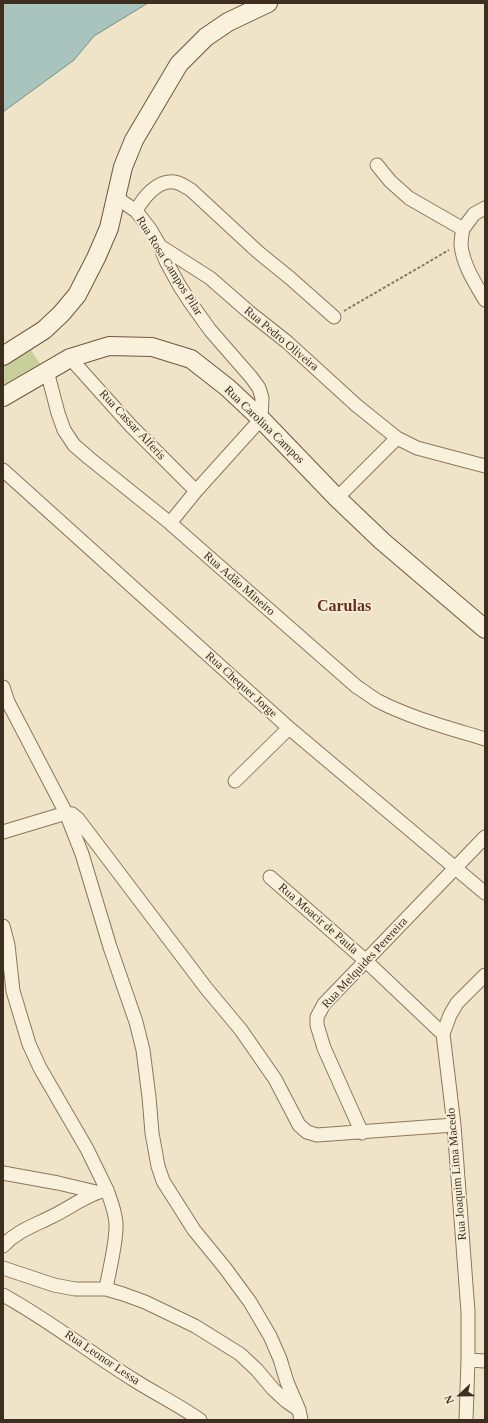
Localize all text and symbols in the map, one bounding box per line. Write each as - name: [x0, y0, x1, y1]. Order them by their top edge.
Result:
- street label: Rua Rosa Campos Pilar: [133, 214, 205, 318]
- street label: Rua Pedro Oliveira: [241, 304, 321, 374]
- street label: Rua Carolina Campos: [221, 383, 307, 467]
- street label: Rua Cassar Alferis: [96, 387, 168, 463]
- street label: Rua Adão Mineiro: [200, 549, 278, 619]
- district label: Carulas: [317, 597, 371, 617]
- street label: Rua Chequer Jorge: [202, 649, 280, 721]
- street label: Rua Moacir de Paula: [275, 880, 361, 958]
- street label: Rua Melquides Perereira: [319, 914, 411, 1012]
- street label: Rua Joaquim Lima Macedo: [444, 1107, 470, 1241]
- street label: Rua Leonor Lessa: [62, 1328, 142, 1388]
- north arrow: [440, 1375, 480, 1415]
- text: N: [442, 1394, 456, 1405]

